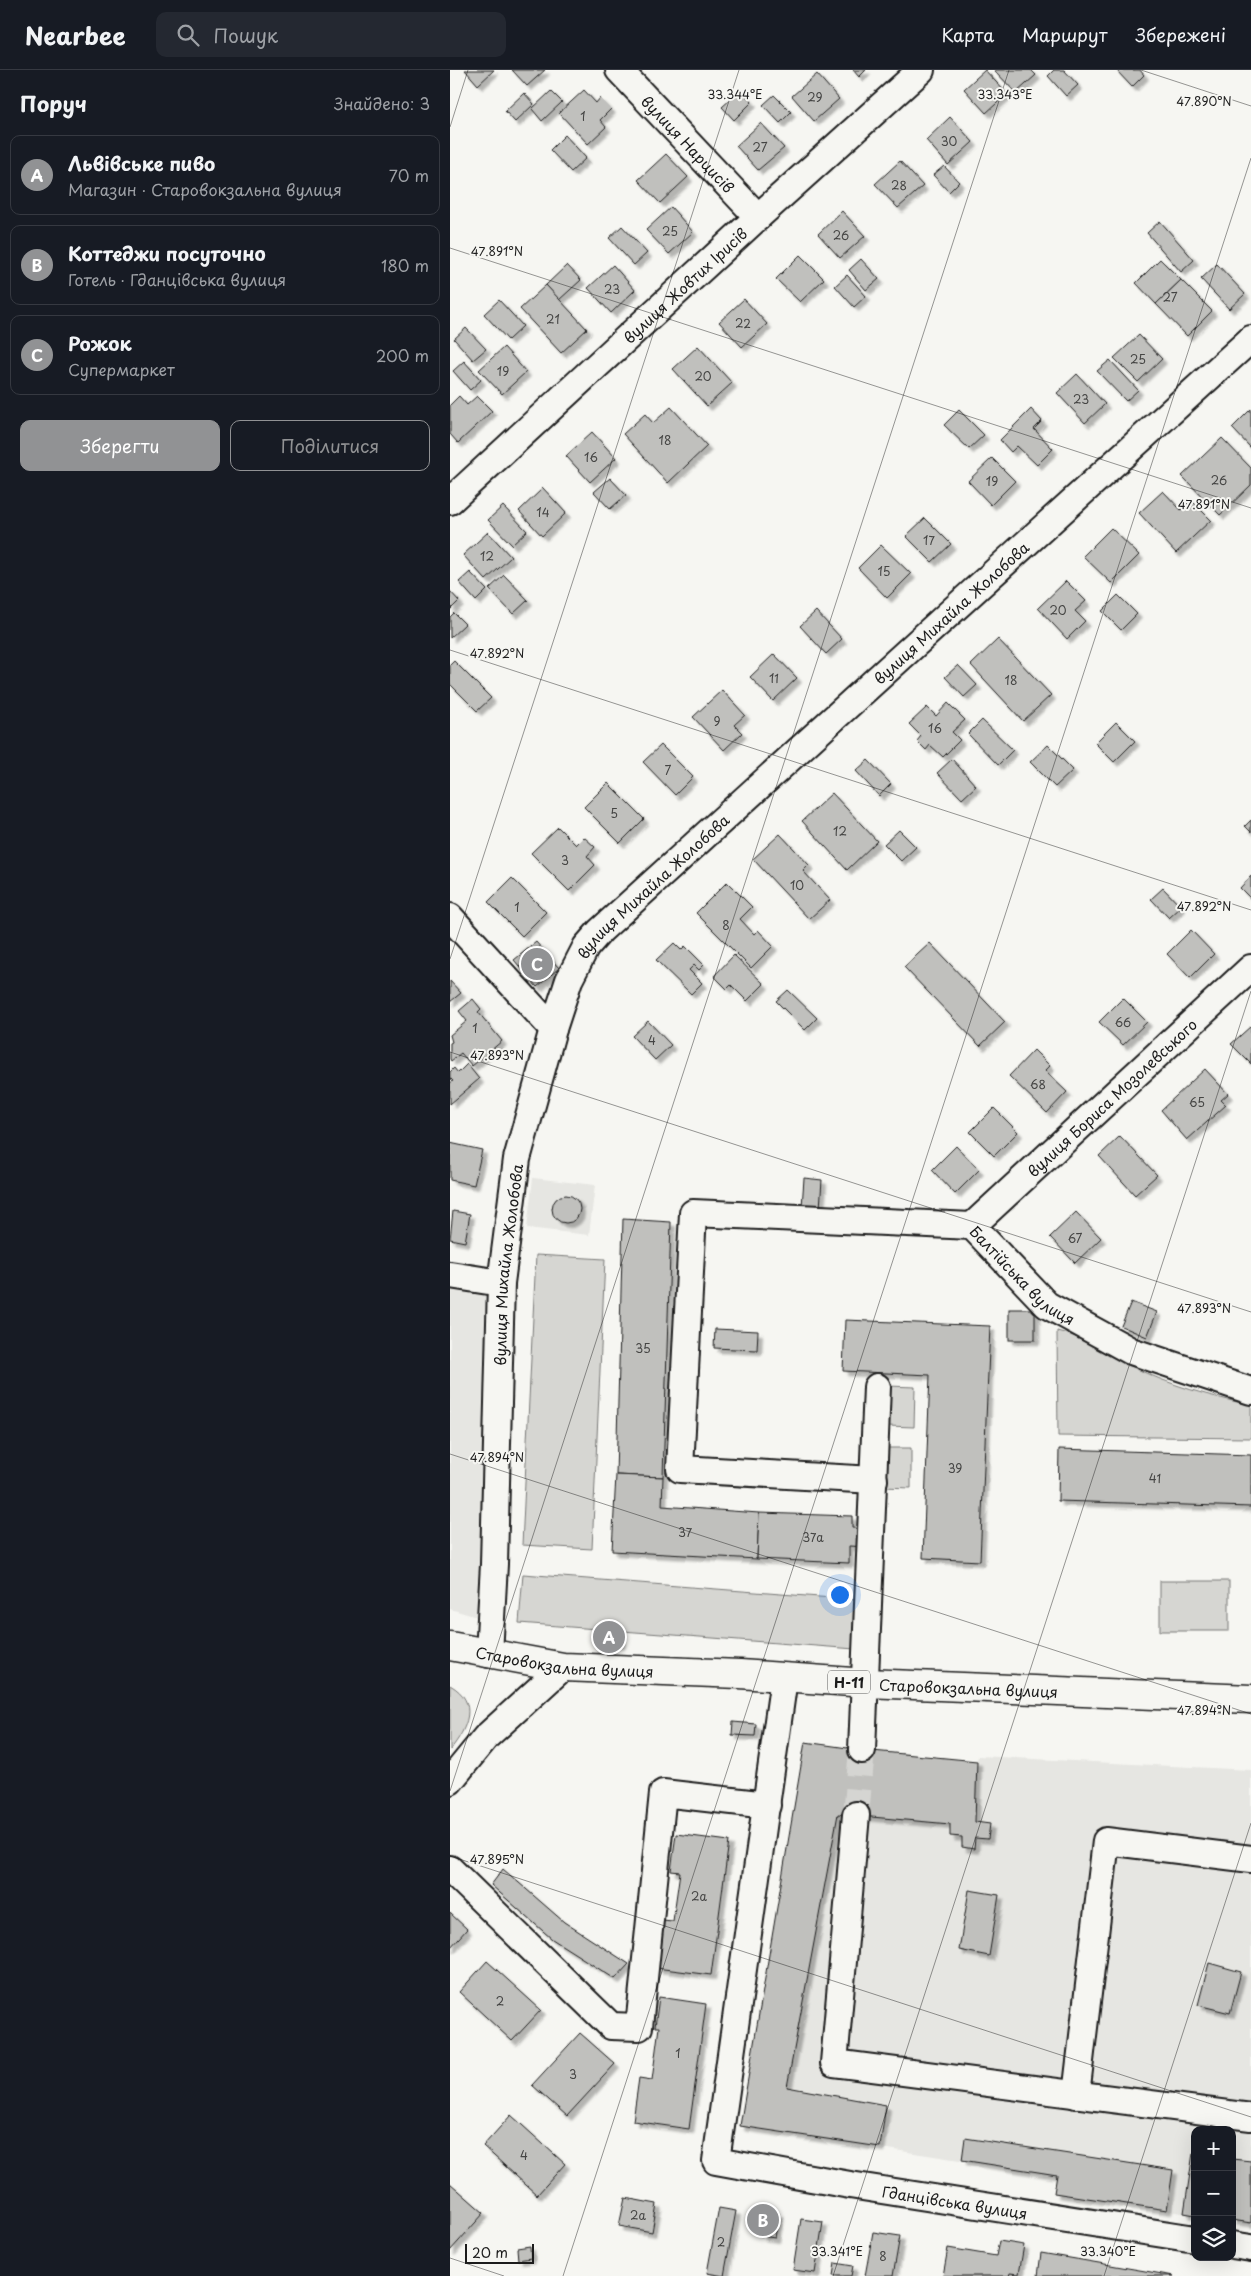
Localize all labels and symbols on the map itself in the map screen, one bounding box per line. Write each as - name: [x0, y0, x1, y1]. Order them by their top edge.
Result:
- text: 33.344°E: [707, 85, 763, 103]
- text: 33.343°E: [977, 85, 1033, 103]
- house number: 29: [807, 88, 823, 106]
- street label: вулиця Нарцисів: [637, 89, 741, 198]
- text: 47.890°N: [1176, 92, 1232, 110]
- house number: 1: [580, 107, 586, 125]
- house number: 30: [941, 132, 958, 150]
- house number: 27: [753, 138, 768, 156]
- house number: 28: [891, 176, 907, 194]
- street label: вулиця Жовтих Ірисів: [617, 221, 752, 348]
- house number: 25: [662, 222, 678, 240]
- house number: 26: [833, 226, 849, 244]
- text: 47.891°N: [471, 242, 523, 260]
- house number: 23: [604, 280, 620, 298]
- house number: 27: [1163, 288, 1178, 306]
- house number: 21: [546, 310, 560, 328]
- house number: 22: [735, 314, 751, 332]
- house number: 25: [1130, 350, 1146, 368]
- house number: 19: [497, 362, 509, 380]
- house number: 20: [694, 367, 712, 385]
- house number: 23: [1073, 390, 1089, 408]
- house number: 18: [659, 431, 671, 449]
- house number: 16: [584, 448, 598, 466]
- house number: 26: [1211, 471, 1227, 489]
- house number: 19: [986, 472, 998, 490]
- text: 47.891°N: [1178, 495, 1230, 513]
- house number: 14: [536, 503, 550, 521]
- house number: 17: [923, 531, 935, 549]
- street label: вулиця Михайла Жолобова: [868, 535, 1034, 689]
- house number: 12: [480, 547, 494, 565]
- house number: 15: [877, 562, 891, 580]
- house number: 20: [1049, 601, 1067, 619]
- text: 47.892°N: [470, 644, 524, 662]
- house number: 11: [769, 669, 779, 687]
- house number: 18: [1005, 671, 1017, 689]
- house number: 9: [713, 712, 721, 730]
- house number: 16: [928, 719, 942, 737]
- house number: 7: [665, 761, 672, 779]
- house number: 5: [610, 804, 618, 822]
- street label: вулиця Михайла Жолобова: [571, 807, 734, 962]
- house number: 12: [833, 822, 847, 840]
- house number: 3: [561, 851, 569, 869]
- house number: 10: [790, 876, 804, 894]
- text: 47.892°N: [1177, 897, 1231, 915]
- house number: 1: [514, 898, 520, 916]
- house number: 8: [722, 916, 730, 934]
- pin: C: [521, 945, 553, 983]
- street label: вулиця Бориса Мозолевського: [1021, 1012, 1202, 1182]
- house number: 66: [1115, 1013, 1131, 1031]
- house number: 1: [472, 1019, 478, 1037]
- house number: 4: [648, 1031, 656, 1049]
- text: 47.893°N: [470, 1046, 524, 1064]
- house number: 68: [1030, 1075, 1046, 1093]
- house number: 65: [1189, 1093, 1205, 1111]
- street label: вулиця Михайла Жолобова: [487, 1162, 528, 1366]
- street label: Балтійська вулиця: [965, 1220, 1080, 1330]
- house number: 67: [1068, 1229, 1083, 1247]
- text: 47.893°N: [1177, 1299, 1231, 1317]
- house number: 35: [635, 1339, 651, 1357]
- text: 47.894°N: [470, 1448, 524, 1466]
- house number: 39: [948, 1459, 962, 1477]
- house number: 41: [1149, 1469, 1161, 1487]
- house number: 37: [678, 1523, 693, 1541]
- house number: 37а: [802, 1528, 824, 1546]
- your location: [827, 1582, 853, 1608]
- pin: A: [593, 1618, 625, 1656]
- street label: Старовокзальна вулиця: [474, 1640, 654, 1682]
- road number: Н-11: [828, 1670, 870, 1694]
- street label: Старовокзальна вулиця: [879, 1672, 1058, 1702]
- text: 47.894°N: [1177, 1701, 1231, 1719]
- text: 47.895°N: [470, 1850, 524, 1868]
- house number: 2а: [691, 1887, 707, 1905]
- house number: 2: [496, 1992, 504, 2010]
- house number: 1: [675, 2044, 681, 2062]
- house number: 3: [569, 2065, 577, 2083]
- house number: 4: [520, 2146, 528, 2164]
- street label: Гданцівська вулиця: [881, 2179, 1029, 2224]
- pin: B: [747, 2201, 779, 2239]
- house number: 2а: [630, 2206, 646, 2224]
- house number: 2: [717, 2233, 725, 2251]
- scale bar: [465, 2241, 534, 2264]
- text: 33.341°E: [811, 2242, 863, 2260]
- text: 33.340°E: [1080, 2242, 1136, 2260]
- house number: 8: [879, 2247, 887, 2265]

